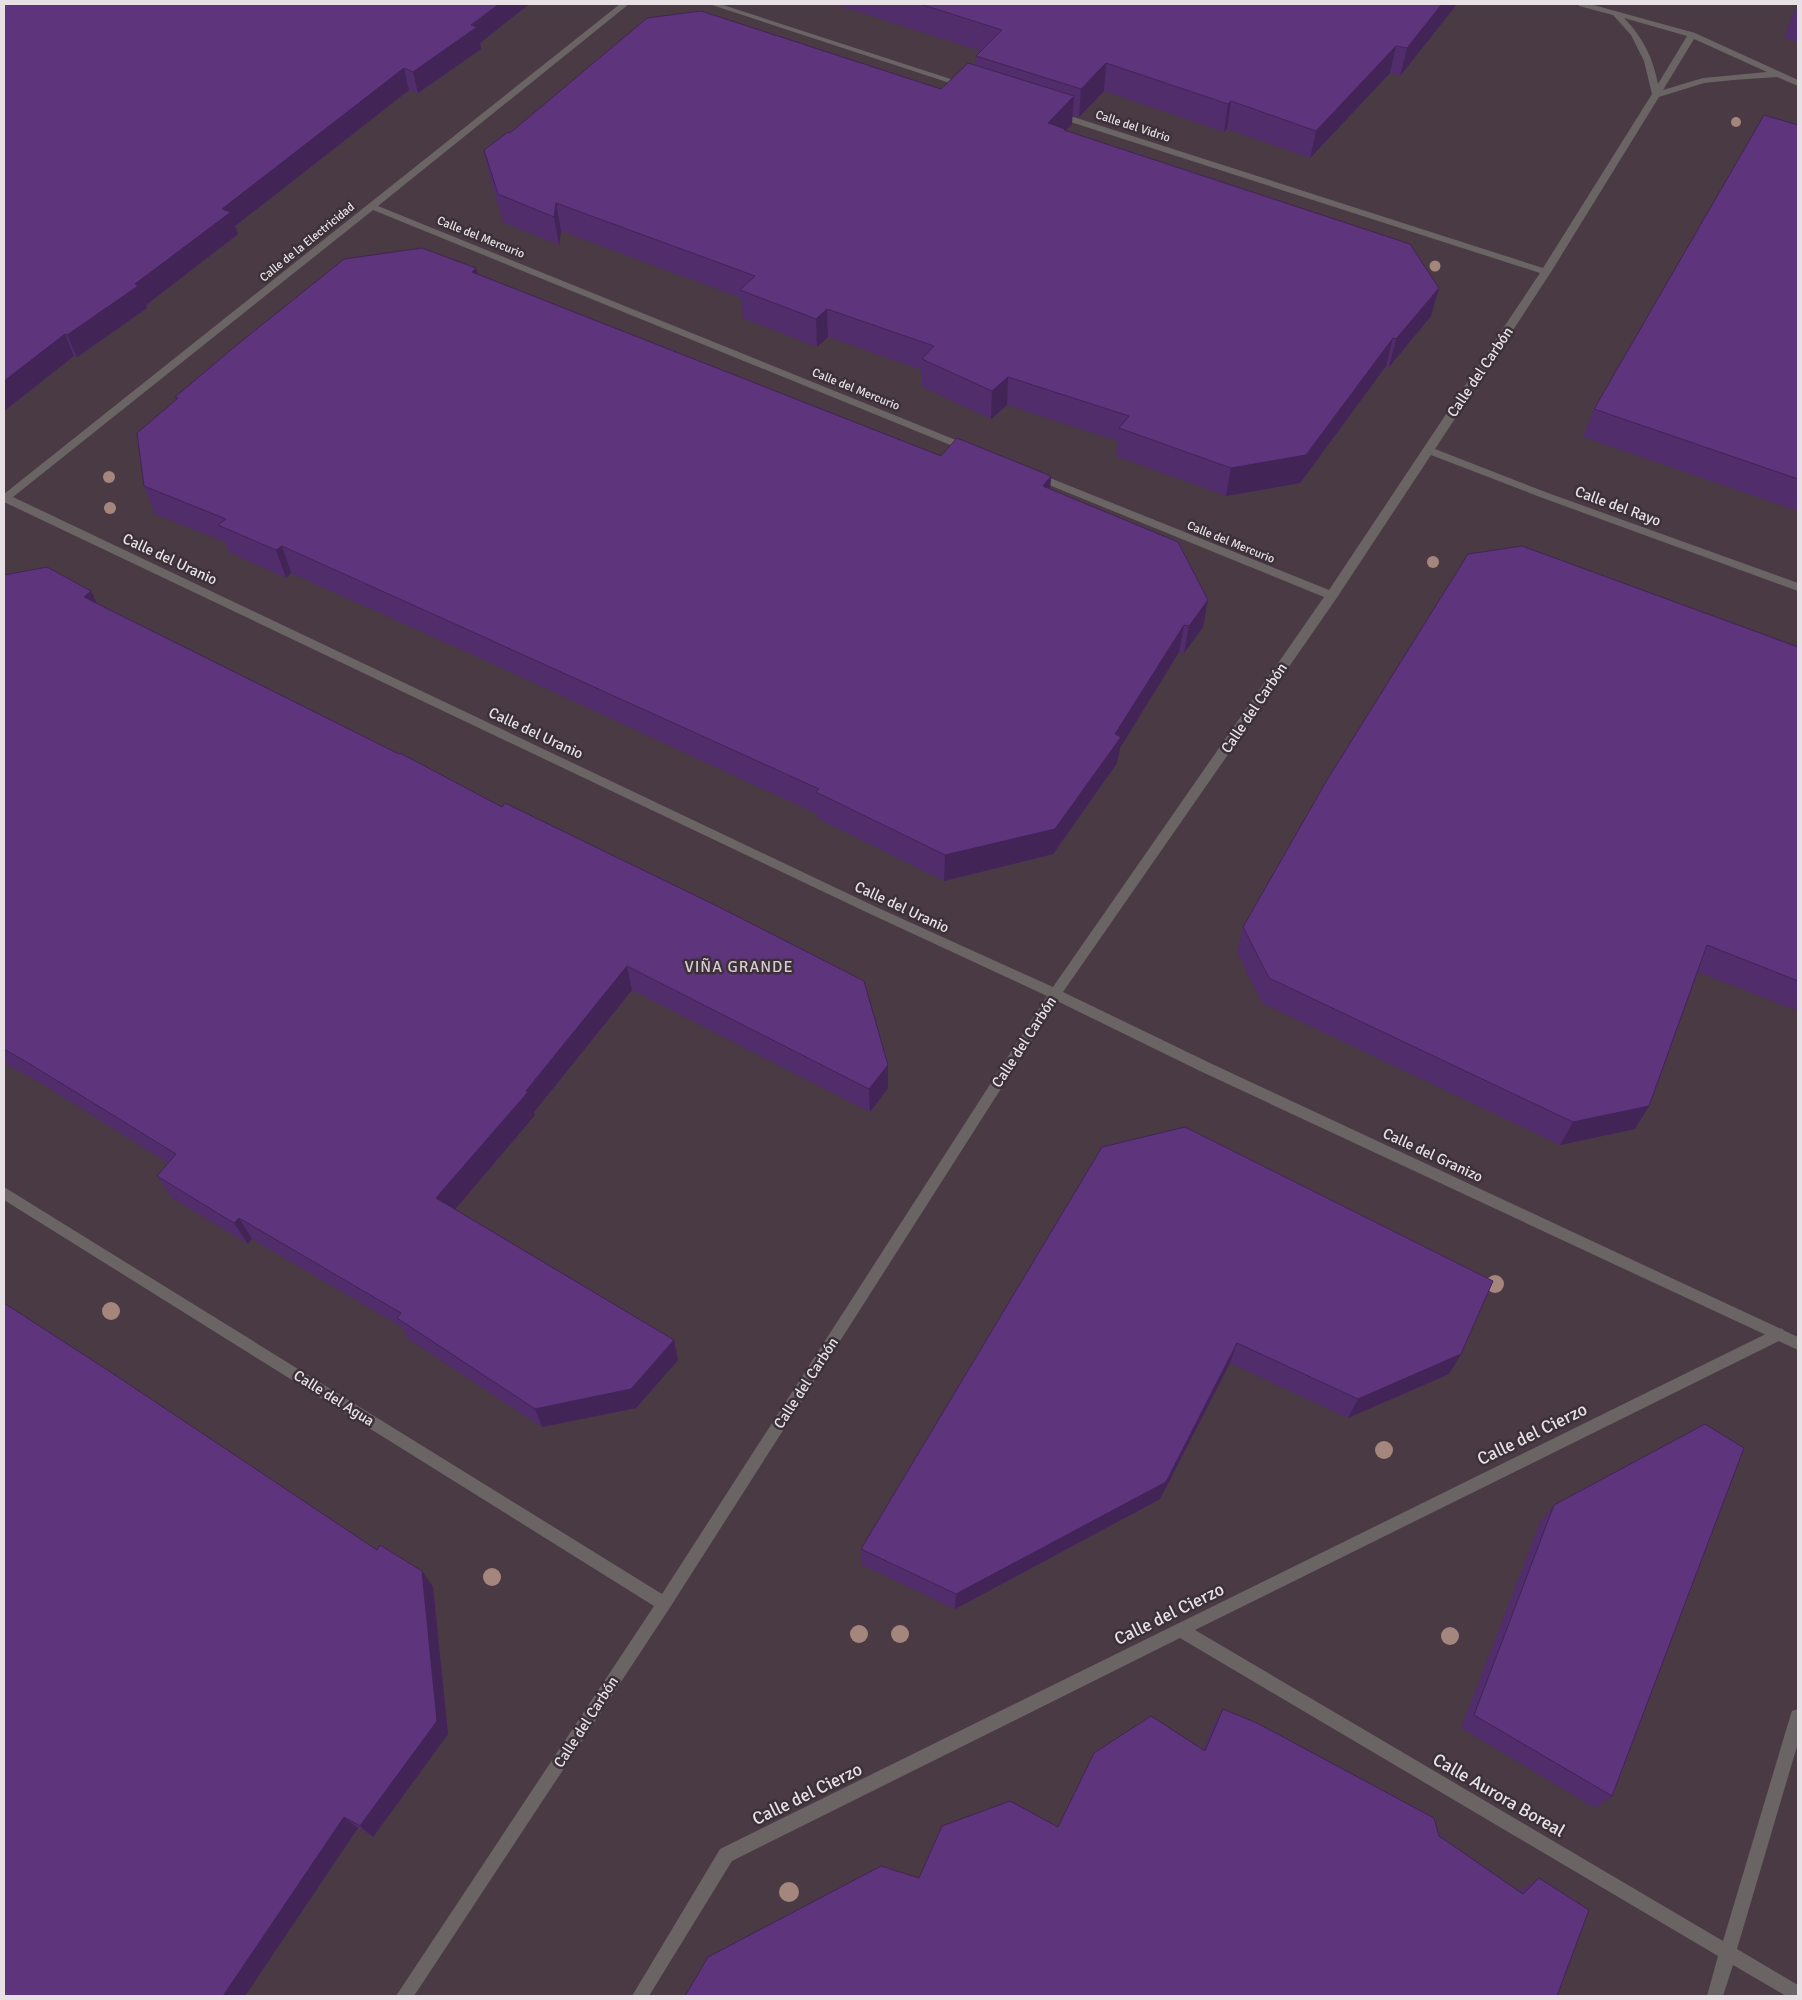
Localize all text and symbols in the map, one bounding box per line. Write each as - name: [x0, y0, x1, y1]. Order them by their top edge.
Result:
- street label: Calle del Vidrio: [1094, 107, 1172, 146]
- street label: Calle de la Electricidad: [257, 200, 358, 285]
- street label: Calle del Mercurio: [435, 213, 527, 262]
- street label: Calle del Carbón: [1443, 323, 1517, 421]
- street label: Calle del Mercurio: [810, 365, 902, 414]
- street label: Calle del Rayo: [1573, 482, 1664, 530]
- street label: Calle del Mercurio: [1185, 518, 1277, 567]
- street label: Calle del Uranio: [120, 529, 220, 589]
- street label: Calle del Carbón: [1217, 659, 1291, 757]
- street label: Calle del Uranio: [486, 703, 586, 763]
- street label: Calle del Uranio: [852, 877, 952, 937]
- district label: VIÑA GRANDE: [684, 957, 794, 977]
- street label: Calle del Carbón: [988, 993, 1060, 1091]
- street label: Calle del Granizo: [1380, 1124, 1486, 1186]
- street label: Calle del Carbón: [770, 1334, 842, 1432]
- street label: Calle del Agua: [290, 1366, 378, 1430]
- street label: Calle del Cierzo: [1473, 1398, 1591, 1470]
- street label: Calle del Cierzo: [1110, 1578, 1228, 1650]
- street label: Calle del Carbón: [550, 1673, 622, 1771]
- street label: Calle Aurora Boreal: [1429, 1748, 1569, 1842]
- street label: Calle del Cierzo: [748, 1758, 866, 1830]

